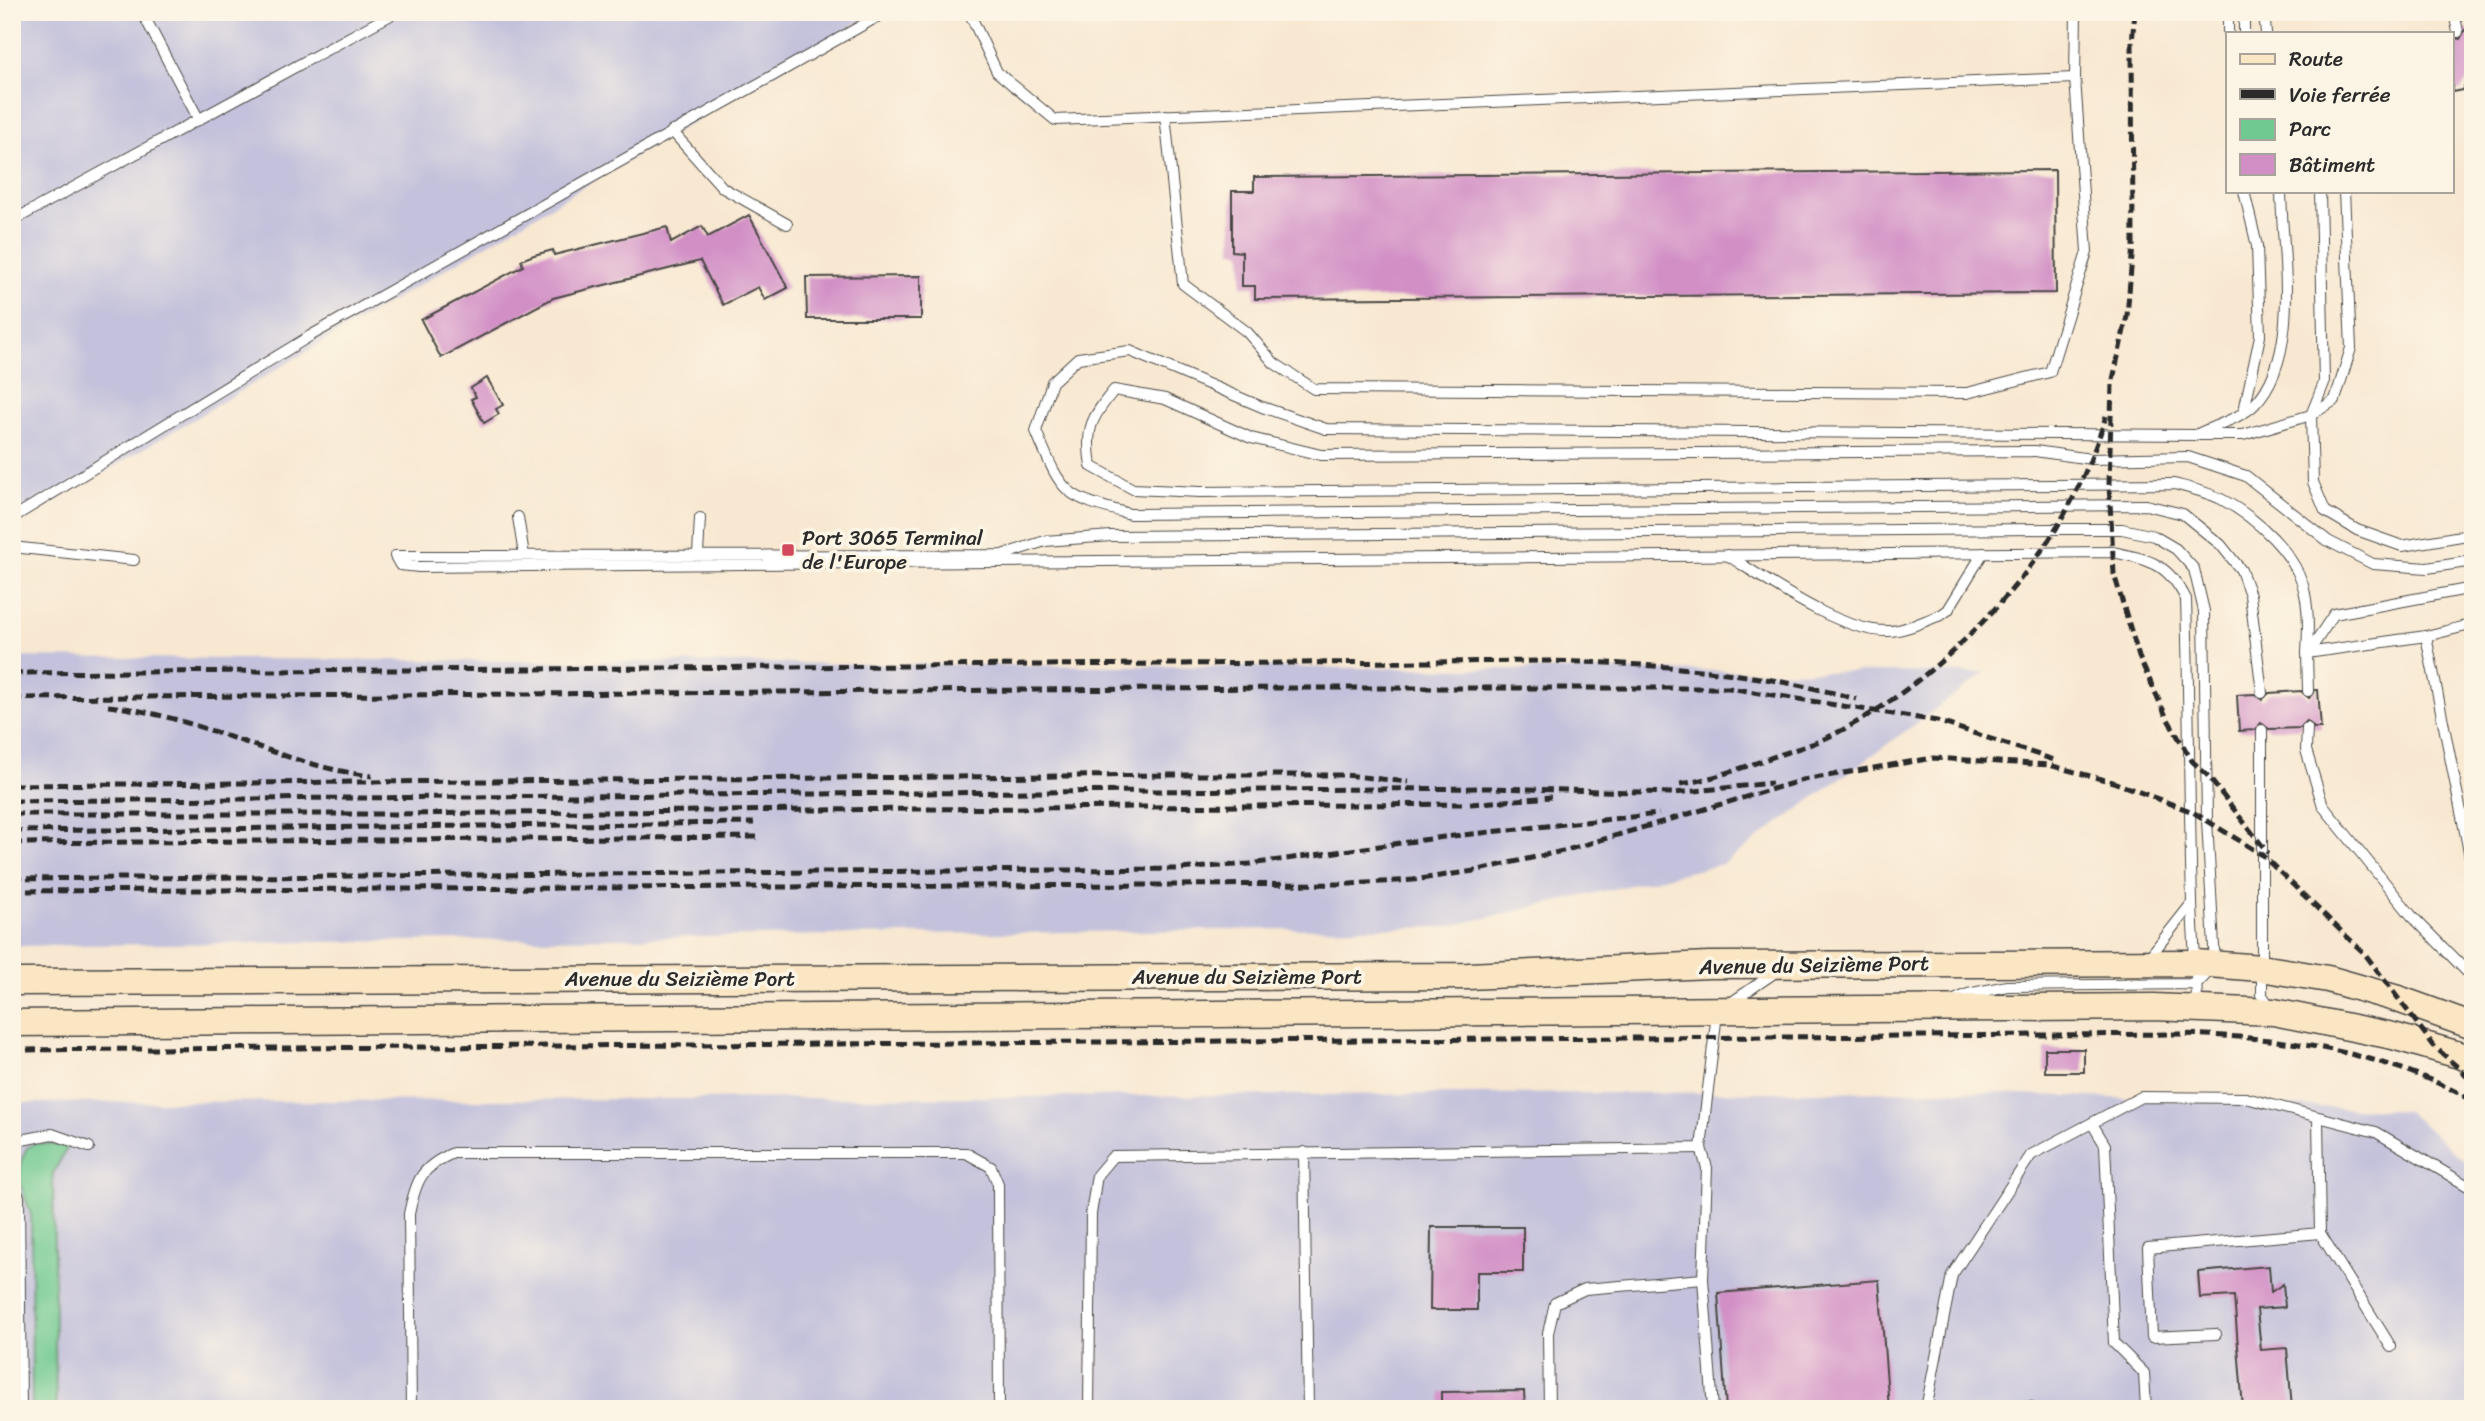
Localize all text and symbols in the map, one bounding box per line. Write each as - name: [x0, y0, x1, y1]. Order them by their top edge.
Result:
- legend: [2226, 32, 2454, 192]
- text: Route: [2289, 40, 2343, 78]
- text: Voie ferrée: [2289, 76, 2391, 114]
- text: Parc: [2289, 110, 2331, 148]
- text: Bâtiment: [2289, 146, 2375, 184]
- place label: Port 3065 Terminal de l'Europe: [802, 519, 984, 581]
- marker: Port 3065 Terminal de l'Europe: [780, 542, 796, 558]
- street label: Avenue du Seizième Port: [1698, 944, 1929, 986]
- street label: Avenue du Seizième Port: [1131, 958, 1362, 996]
- street label: Avenue du Seizième Port: [564, 960, 795, 998]

